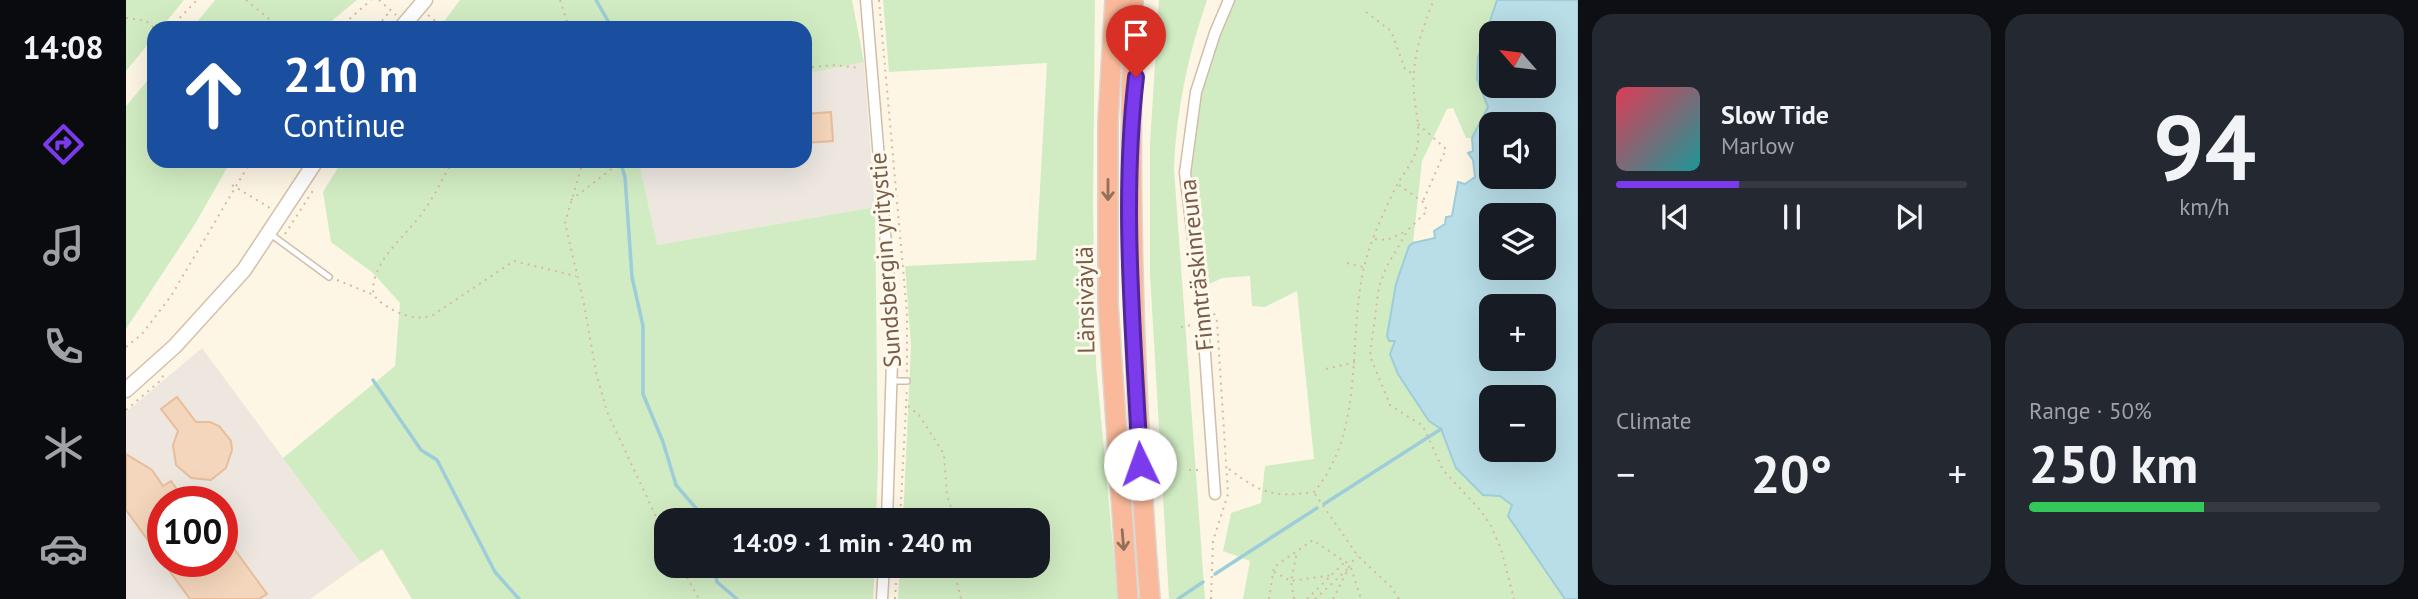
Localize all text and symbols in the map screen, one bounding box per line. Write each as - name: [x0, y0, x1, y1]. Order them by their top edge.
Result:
- pin: [1106, 5, 1166, 77]
- icon: arrive: [1117, 16, 1155, 54]
- north arrow: [1479, 21, 1556, 98]
- map controls: [1479, 21, 1556, 462]
- text: 14:08: [22, 26, 104, 68]
- text: 210 m: [283, 42, 418, 106]
- icon: ahead: [168, 49, 259, 140]
- text: 94: [2153, 87, 2256, 205]
- text: Slow Tide: [1721, 98, 1829, 131]
- text: Continue: [283, 104, 405, 146]
- button: sound: [1479, 112, 1556, 189]
- icon: directions: [39, 120, 88, 169]
- text: Marlow: [1721, 131, 1794, 160]
- street label: Sundsbergin yritystie: [862, 151, 908, 369]
- street label: Finnträskinreuna: [1172, 177, 1220, 353]
- one-way arrow: [1101, 178, 1115, 201]
- text: km/h: [2179, 192, 2230, 221]
- icon: previous: [1656, 198, 1694, 236]
- icon: pause: [1773, 198, 1811, 236]
- icon: next: [1890, 198, 1928, 236]
- button: layers: [1479, 203, 1556, 280]
- icon: music: [39, 221, 88, 270]
- street label: Länsiväylä: [1069, 246, 1101, 354]
- button: +: [1479, 294, 1556, 371]
- icon: phone: [39, 322, 88, 371]
- button: −: [1479, 385, 1556, 462]
- text: Range · 50%: [2029, 396, 2152, 425]
- text: Climate: [1616, 406, 1691, 435]
- icon: climate: [39, 423, 88, 472]
- position arrow: [1103, 427, 1177, 501]
- text: 250 km: [2029, 430, 2198, 497]
- text: 20°: [1751, 440, 1832, 507]
- text: −: [1616, 449, 1635, 498]
- text: +: [1948, 449, 1967, 498]
- speed limit sign: 100: [147, 486, 238, 577]
- icon: car: [39, 524, 88, 573]
- text: 14:09 · 1 min · 240 m: [732, 526, 972, 559]
- one-way arrow: [1117, 528, 1130, 550]

